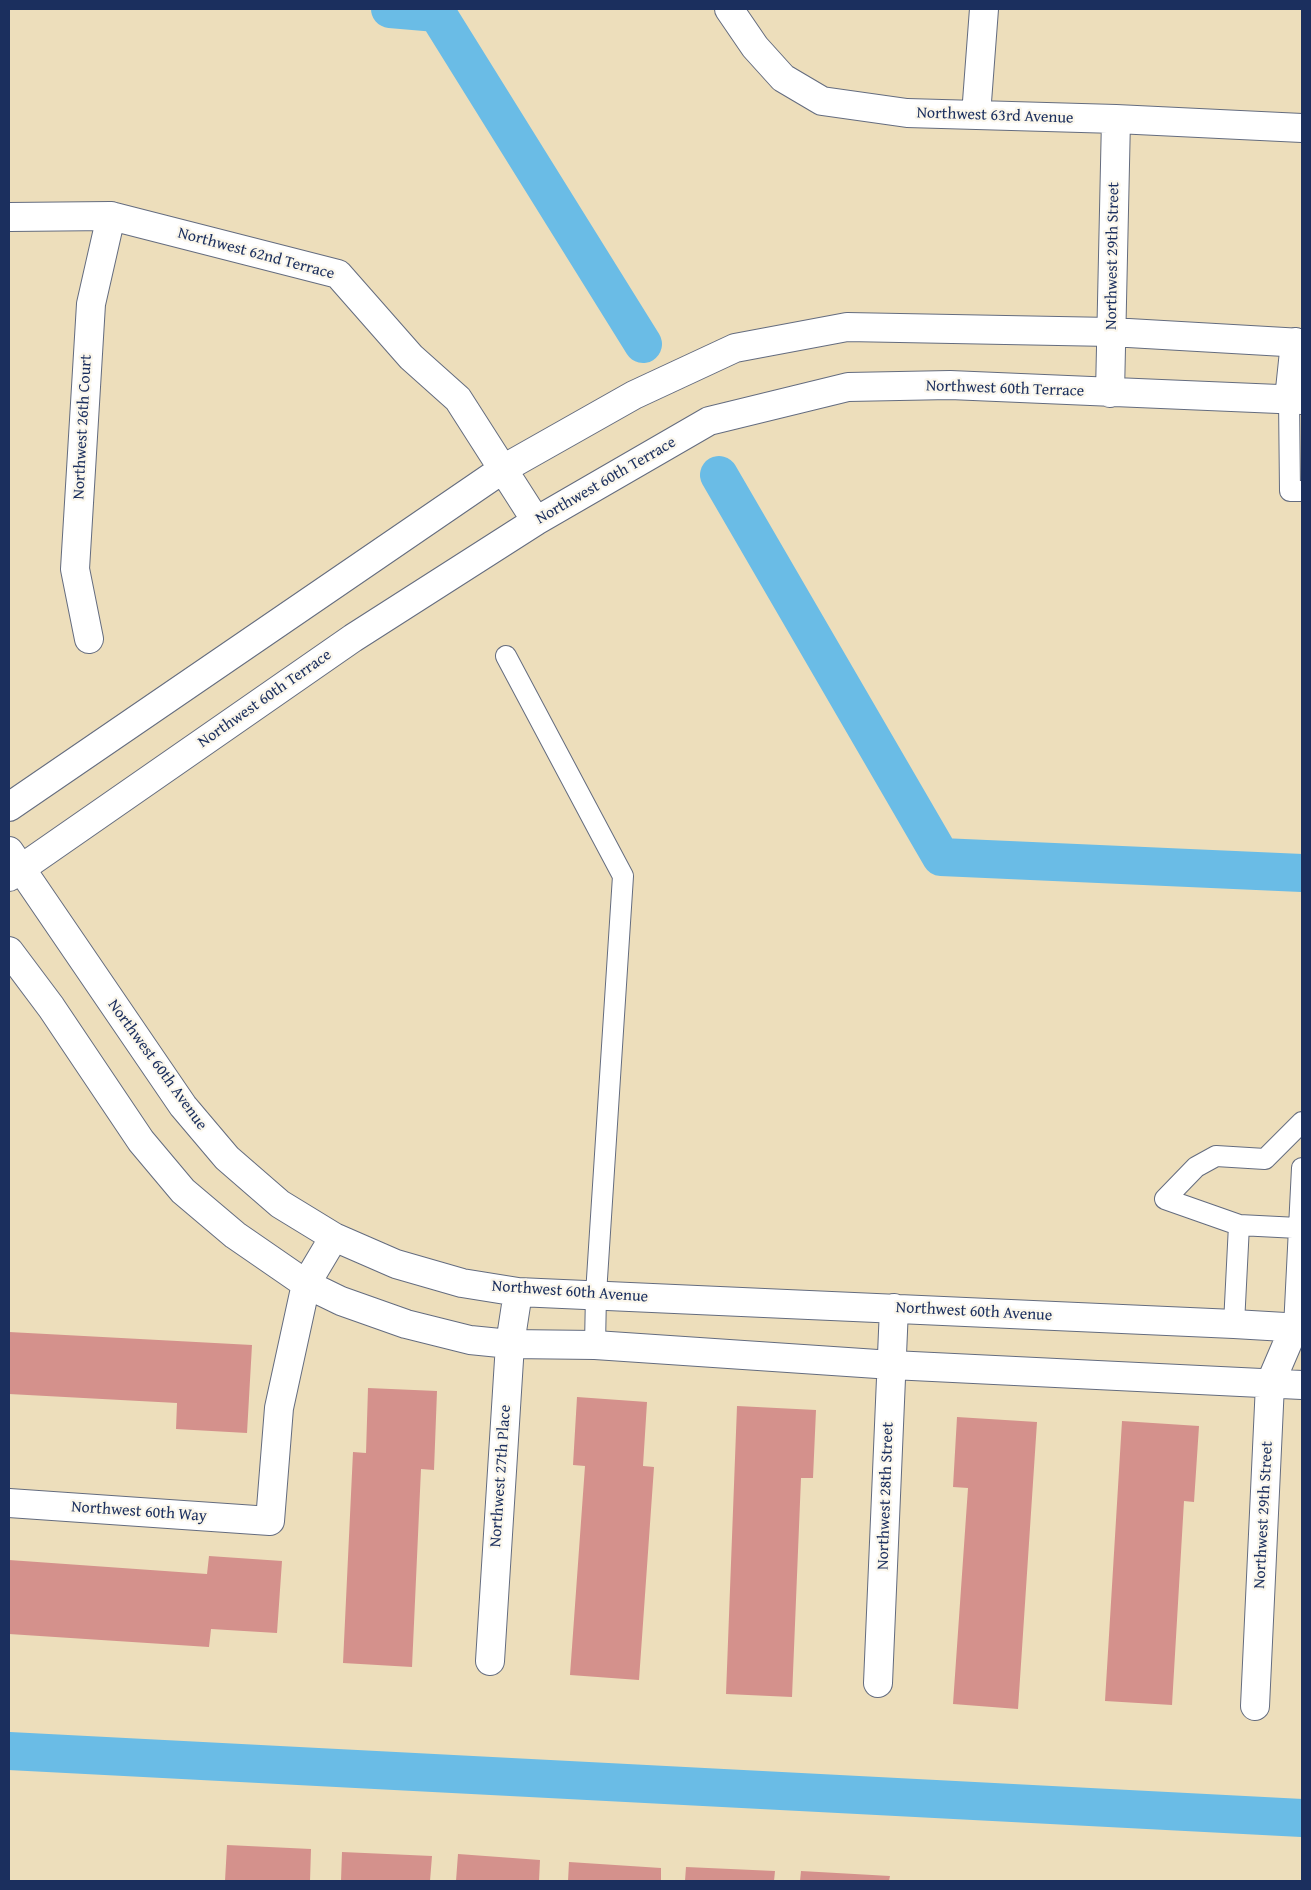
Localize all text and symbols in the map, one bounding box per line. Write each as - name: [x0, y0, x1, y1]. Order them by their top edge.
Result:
- street label: Northwest 63rd Avenue: [916, 104, 1074, 128]
- street label: Northwest 29th Street: [1102, 182, 1124, 330]
- street label: Northwest 62nd Terrace: [176, 224, 336, 284]
- street label: Northwest 26th Court: [70, 354, 96, 500]
- street label: Northwest 60th Terrace: [925, 377, 1085, 401]
- street label: Northwest 60th Terrace: [533, 433, 679, 529]
- street label: Northwest 60th Terrace: [195, 646, 335, 752]
- street label: Northwest 60th Avenue: [103, 996, 211, 1134]
- street label: Northwest 60th Avenue: [491, 1277, 649, 1307]
- street label: Northwest 60th Avenue: [895, 1298, 1053, 1326]
- street label: Northwest 27th Place: [486, 1404, 516, 1548]
- street label: Northwest 28th Street: [874, 1422, 898, 1570]
- street label: Northwest 29th Street: [1251, 1441, 1277, 1589]
- street label: Northwest 60th Way: [70, 1498, 208, 1526]

